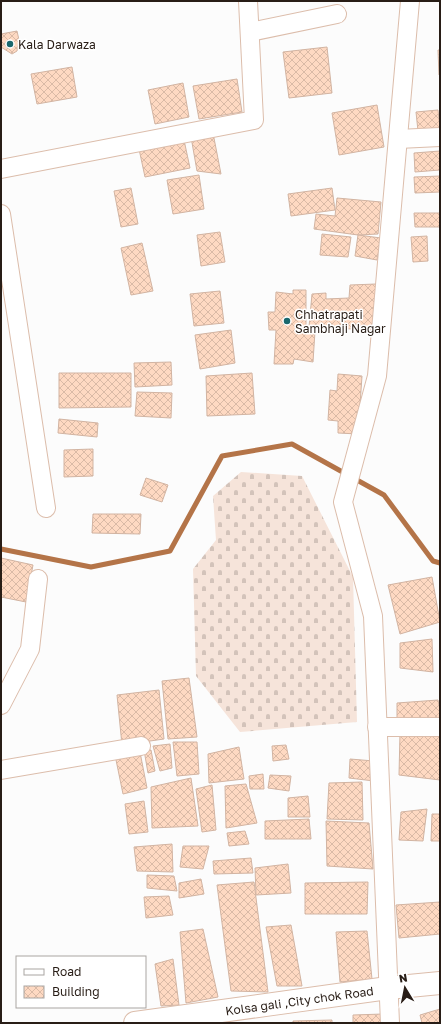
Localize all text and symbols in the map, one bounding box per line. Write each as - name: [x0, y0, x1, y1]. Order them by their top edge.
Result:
- place label: Kala Darwaza: [18, 37, 96, 52]
- marker: Kala Darwaza: [5, 39, 15, 49]
- place label: Chhatrapati Sambhaji Nagar: [295, 307, 386, 336]
- marker: Chhatrapati Sambhaji Nagar: [282, 316, 292, 326]
- legend: [16, 956, 146, 1008]
- text: Road: [52, 964, 81, 979]
- north arrow: [385, 968, 425, 1008]
- text: N: [398, 971, 408, 985]
- street label: Kolsa gali ,City chok Road: [224, 983, 374, 1018]
- text: Building: [52, 984, 100, 999]

